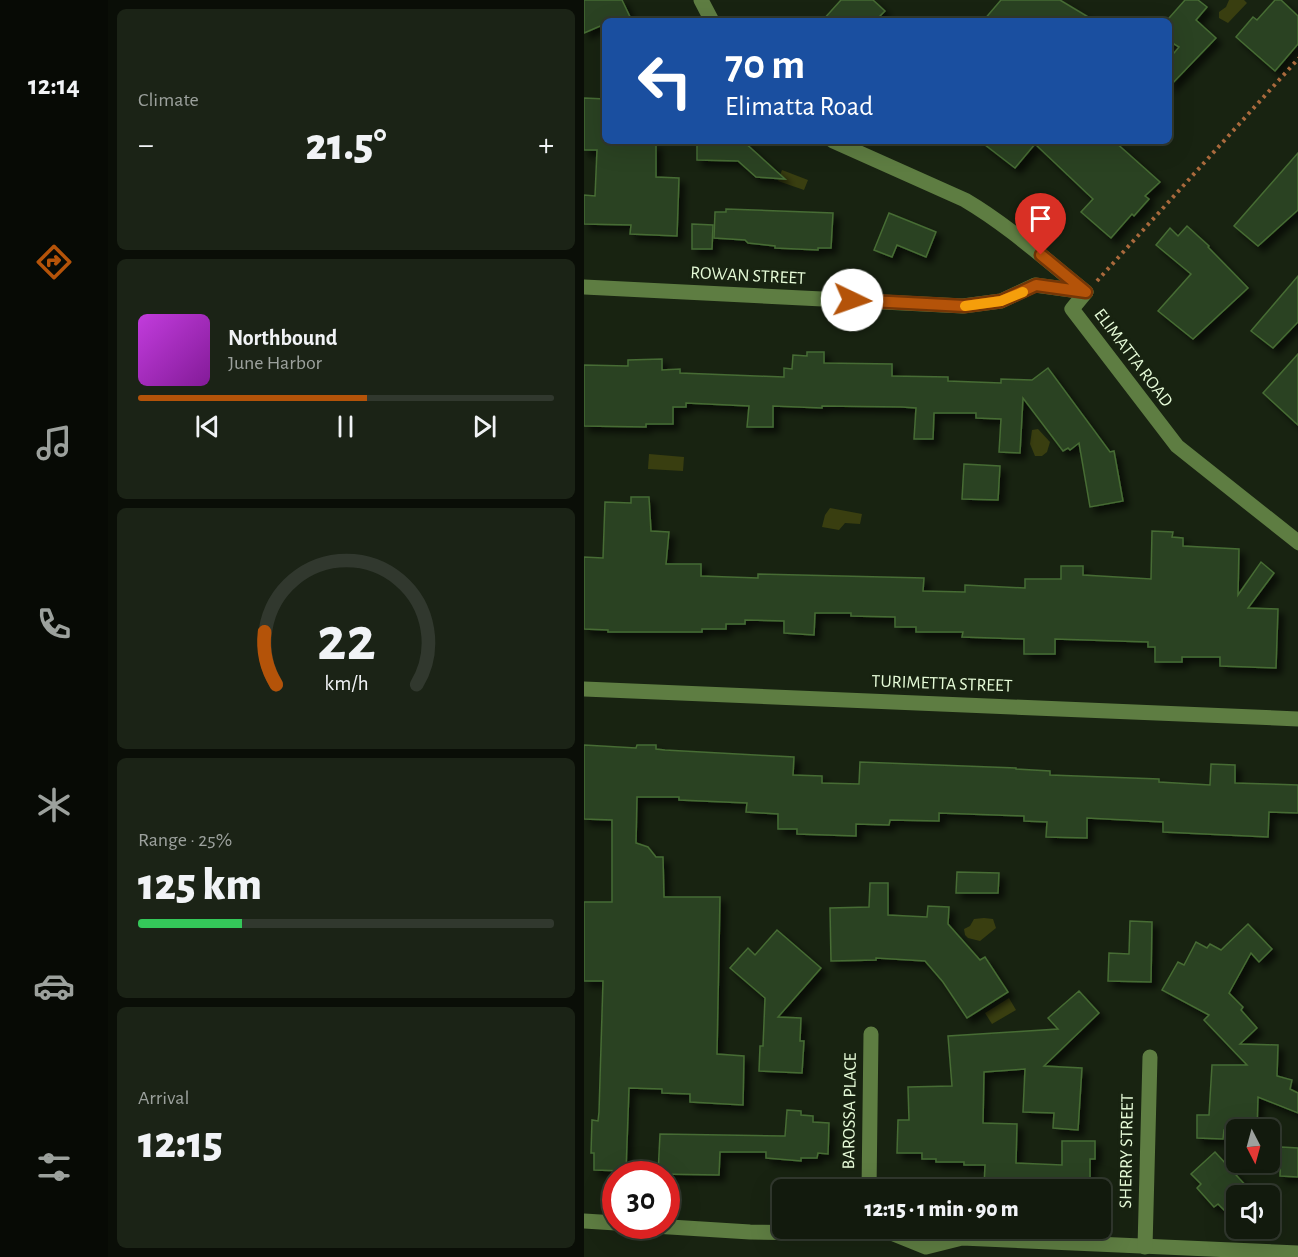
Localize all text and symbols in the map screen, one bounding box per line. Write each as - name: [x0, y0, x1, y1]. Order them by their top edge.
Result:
- icon: left: [626, 42, 704, 120]
- text: 70 m: [725, 44, 805, 86]
- text: 12:14: [28, 72, 80, 99]
- text: Climate: [138, 90, 199, 110]
- text: Elimatta Road: [725, 93, 873, 120]
- text: 21.5°: [305, 123, 387, 168]
- text: −: [138, 129, 154, 162]
- text: +: [538, 129, 554, 162]
- pin: [1015, 193, 1066, 255]
- icon: arrive: [1024, 202, 1057, 235]
- icon: directions: [33, 241, 75, 283]
- street label: ROWAN STREET: [690, 264, 806, 288]
- position arrow: [820, 268, 884, 332]
- street label: ELIMATTA ROAD: [1090, 306, 1176, 410]
- text: Northbound: [228, 327, 337, 349]
- text: June Harbor: [228, 353, 322, 373]
- icon: previous: [191, 410, 224, 443]
- icon: pause: [329, 410, 362, 443]
- icon: next: [468, 410, 501, 443]
- icon: music: [33, 422, 75, 464]
- icon: phone: [33, 603, 75, 645]
- text: 22: [317, 610, 375, 672]
- street label: TURIMETTA STREET: [871, 673, 1013, 695]
- text: km/h: [324, 674, 368, 695]
- icon: climate: [33, 784, 75, 826]
- text: Range · 25%: [138, 830, 232, 850]
- text: 125 km: [138, 863, 262, 908]
- icon: car: [33, 965, 75, 1007]
- street label: BAROSSA PLACE: [840, 1052, 860, 1170]
- text: Arrival: [138, 1088, 189, 1108]
- street label: SHERRY STREET: [1117, 1093, 1137, 1208]
- north arrow: [1226, 1119, 1280, 1173]
- map controls: [1226, 1119, 1280, 1239]
- text: 12:15: [138, 1121, 223, 1166]
- icon: filters: [33, 1146, 75, 1188]
- speed limit sign: 30: [602, 1161, 680, 1239]
- button: sound: [1226, 1185, 1280, 1239]
- text: 12:15 · 1 min · 90 m: [864, 1198, 1019, 1220]

